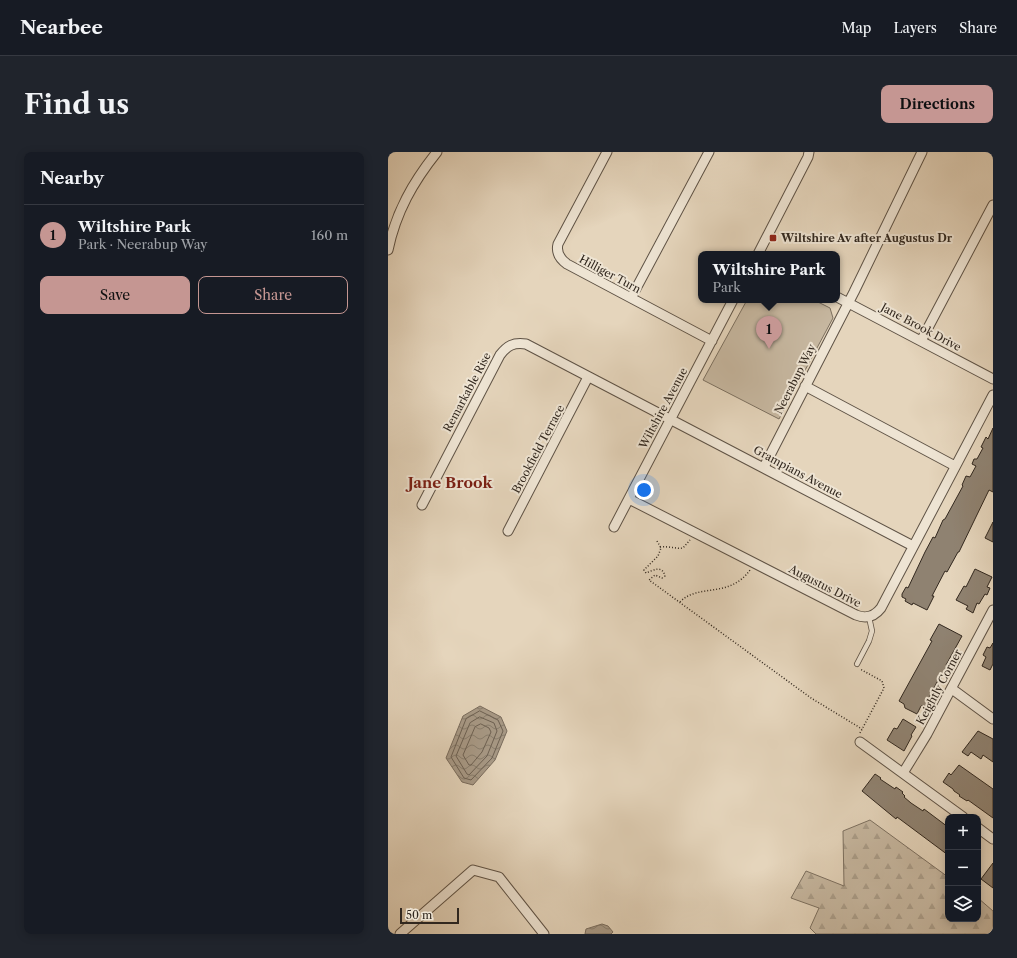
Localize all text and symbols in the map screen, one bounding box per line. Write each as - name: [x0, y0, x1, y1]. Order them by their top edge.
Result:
- text: Nearbee: [20, 16, 103, 39]
- text: Map: [841, 19, 871, 37]
- text: Layers: [893, 19, 937, 37]
- text: Share: [959, 19, 997, 37]
- button: Directions: [881, 85, 993, 123]
- text: Find us: [24, 87, 129, 121]
- text: Nearby: [40, 168, 104, 188]
- text: Wiltshire Park: [78, 217, 191, 236]
- text: 1: [50, 227, 56, 243]
- text: 160 m: [311, 227, 348, 243]
- place label: Wiltshire Av after Augustus Dr: [780, 231, 953, 245]
- marker: Wiltshire Av after Augustus Dr: [768, 233, 778, 243]
- text: Park · Neerabup Way: [78, 236, 208, 252]
- popup: [698, 251, 840, 303]
- street label: Hilliger Turn: [577, 252, 643, 296]
- text: Wiltshire Park: [713, 260, 825, 279]
- button: Save: [40, 276, 190, 314]
- button: Share: [198, 276, 348, 314]
- text: Park: [713, 279, 741, 295]
- street label: Jane Brook Drive: [877, 299, 963, 354]
- pin: 1: [756, 316, 782, 349]
- street label: Neerabup Way: [771, 341, 819, 416]
- street label: Remarkable Rise: [440, 350, 494, 434]
- street label: Wiltshire Avenue: [635, 365, 690, 452]
- street label: Brookfield Terrace: [509, 402, 567, 496]
- street label: Grampians Avenue: [751, 443, 845, 501]
- district label: Jane Brook: [405, 473, 493, 492]
- your location: [634, 480, 654, 500]
- street label: Augustus Drive: [786, 561, 863, 610]
- street label: Keightly Corner: [913, 646, 965, 727]
- map controls: [945, 814, 981, 922]
- button: +: [945, 814, 981, 850]
- button: −: [945, 850, 981, 886]
- button: layers: [945, 886, 981, 922]
- scale bar: [400, 906, 459, 925]
- text: 50 m: [406, 908, 432, 922]

